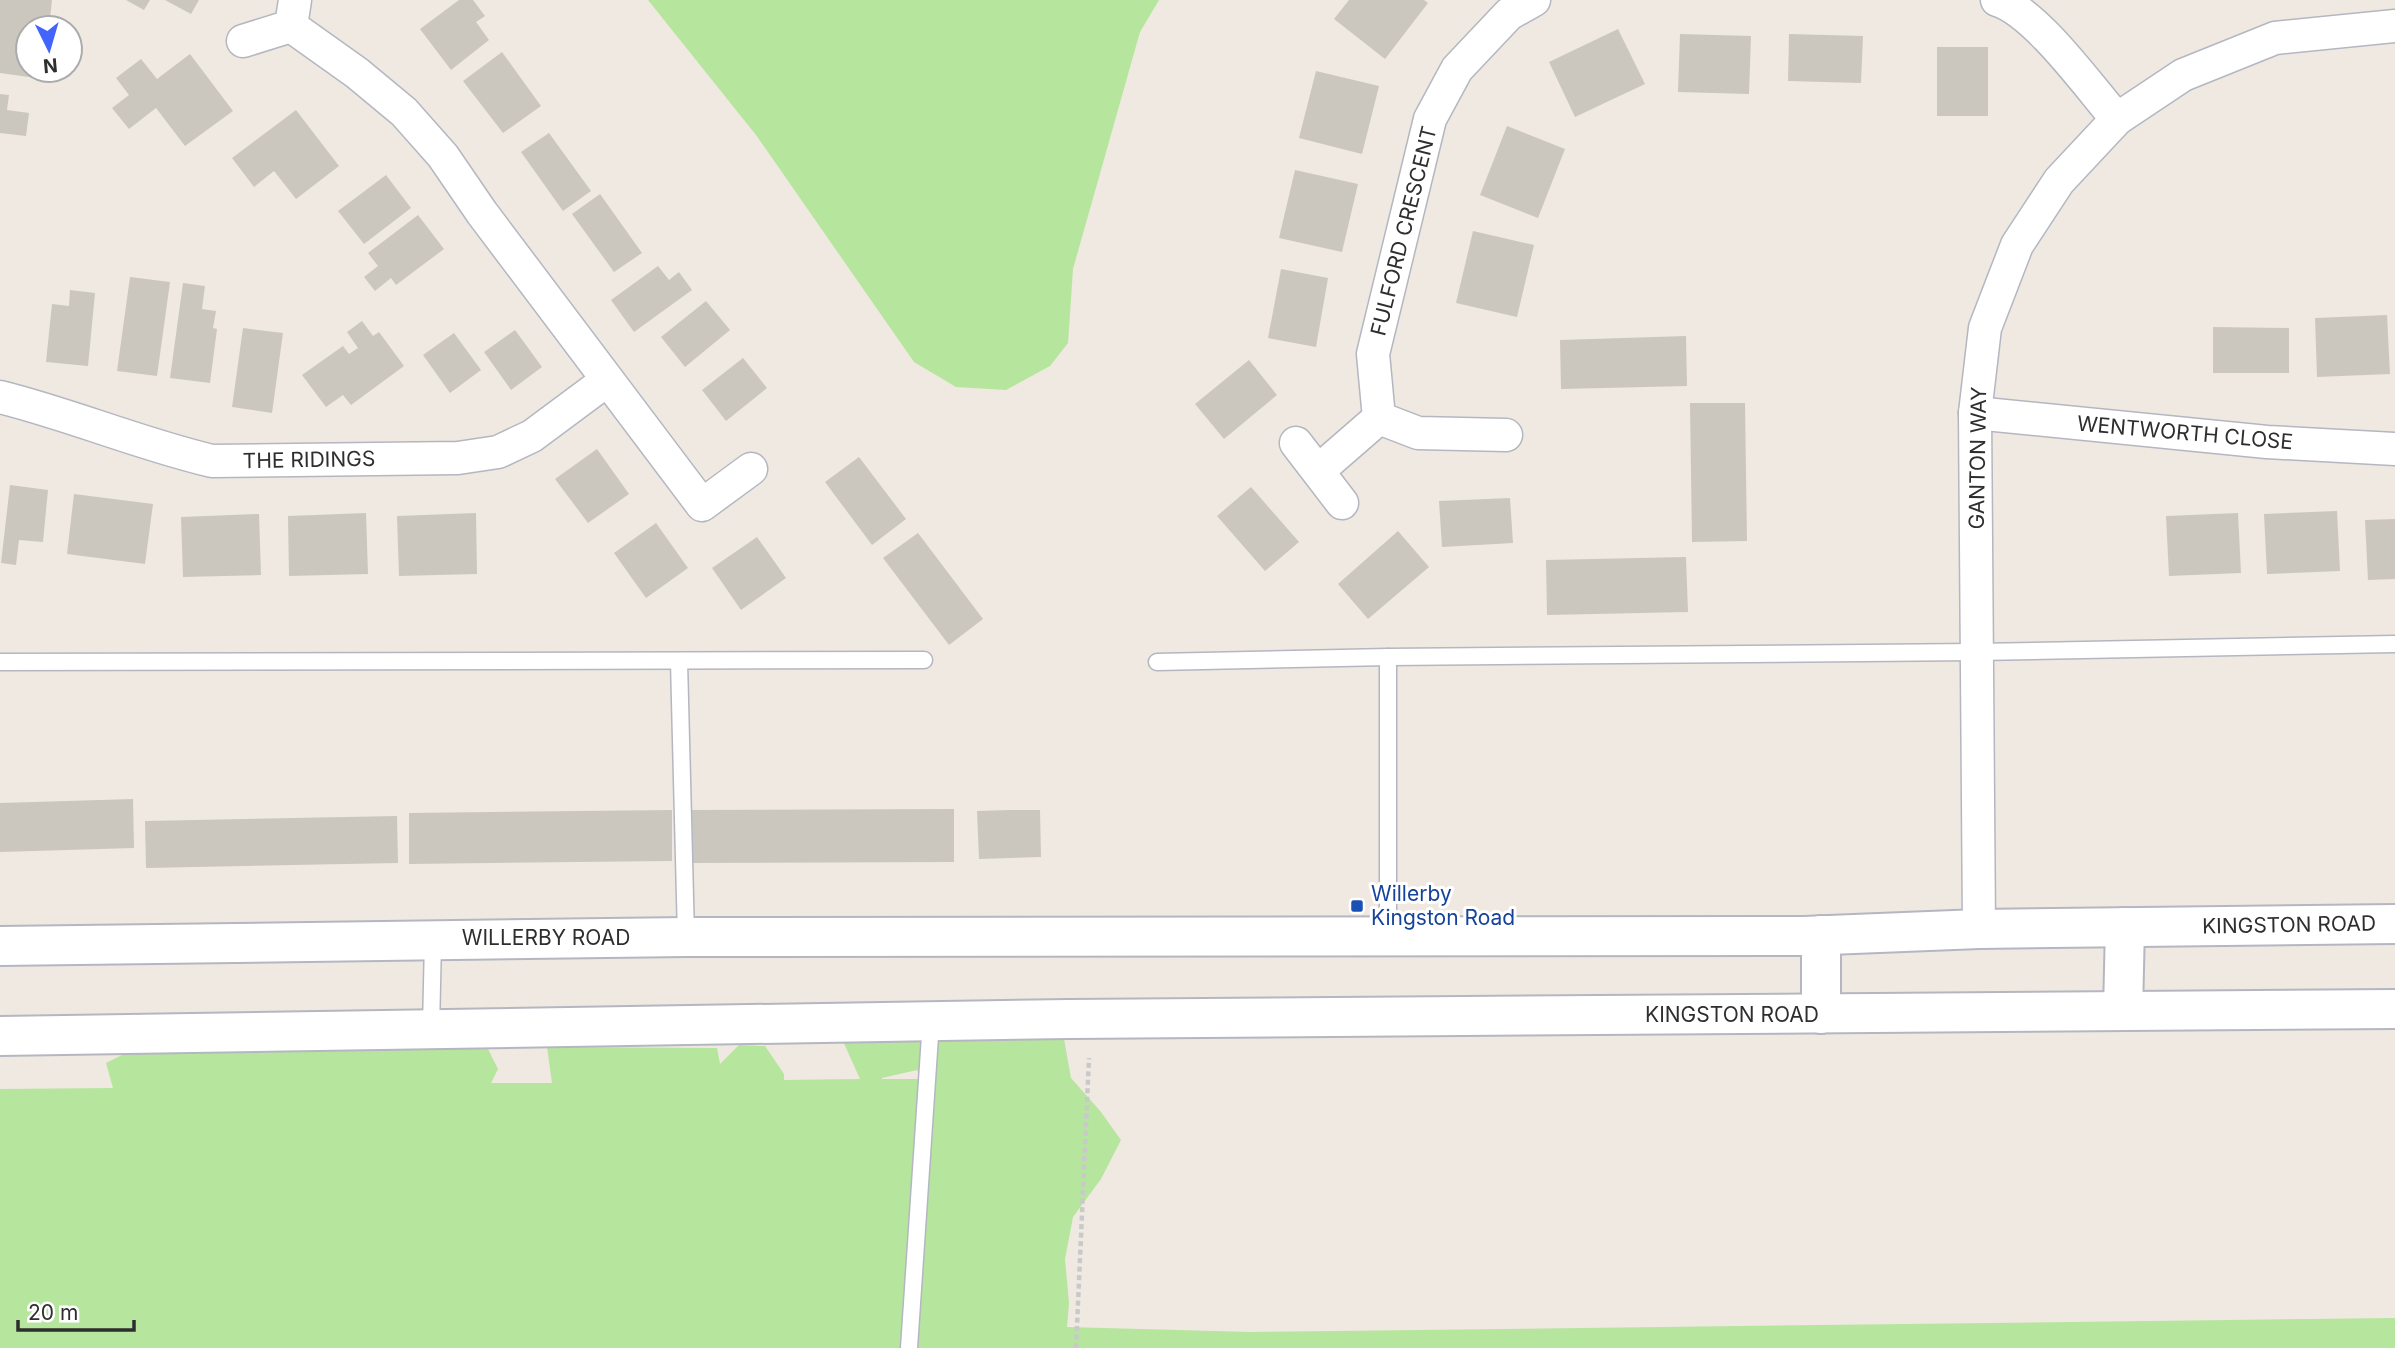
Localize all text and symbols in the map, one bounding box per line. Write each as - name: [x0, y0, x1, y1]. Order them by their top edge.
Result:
- north arrow: [14, 14, 84, 84]
- text: N: [42, 53, 59, 78]
- street label: FULFORD CRESCENT: [1365, 123, 1442, 338]
- street label: GANTON WAY: [1964, 386, 1991, 530]
- street label: WENTWORTH CLOSE: [2076, 411, 2294, 454]
- street label: THE RIDINGS: [242, 446, 376, 473]
- place label: Willerby Kingston Road: [1371, 881, 1515, 930]
- marker: Willerby Kingston Road: [1349, 898, 1365, 914]
- street label: KINGSTON ROAD: [2202, 910, 2376, 939]
- street label: WILLERBY ROAD: [462, 925, 630, 950]
- street label: KINGSTON ROAD: [1645, 1002, 1819, 1027]
- scale bar: [18, 1288, 133, 1332]
- text: 20 m: [28, 1300, 78, 1325]

